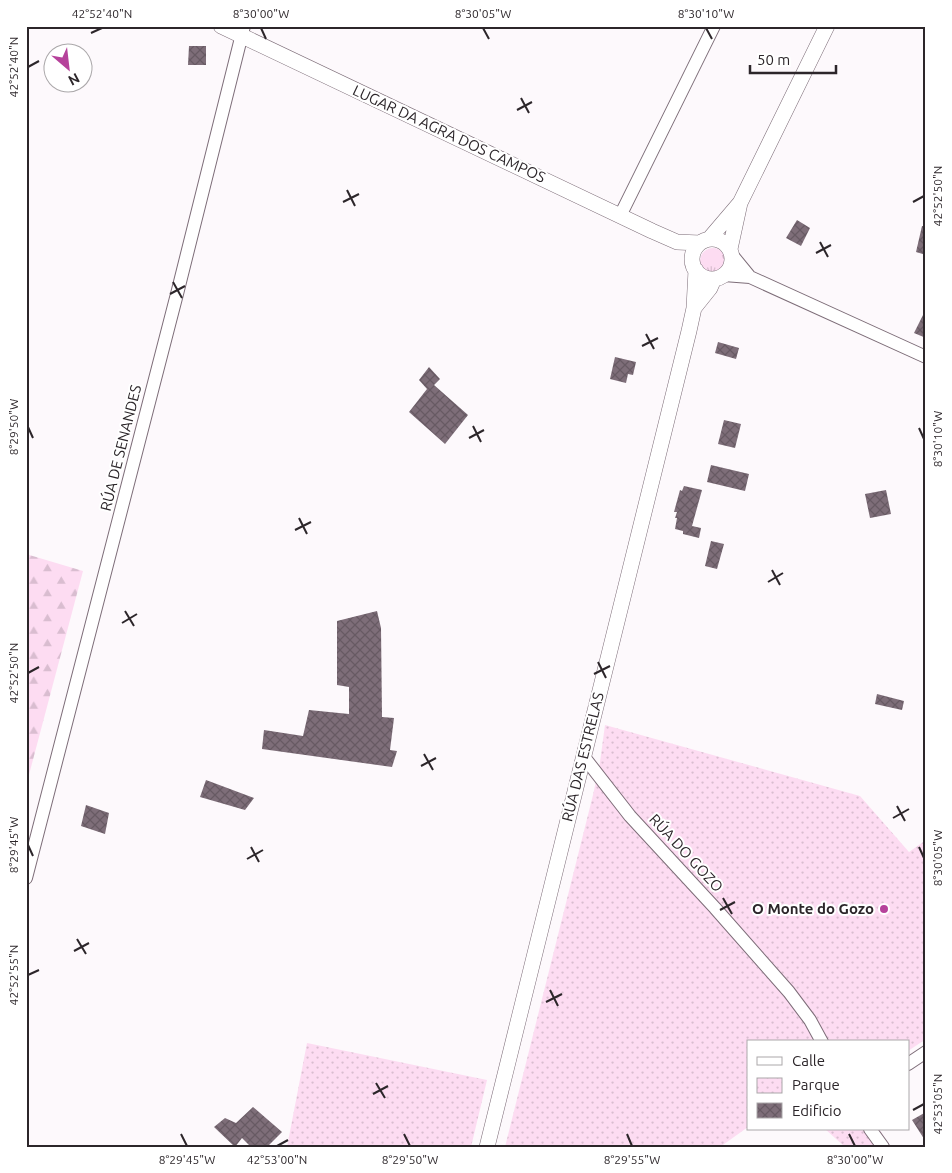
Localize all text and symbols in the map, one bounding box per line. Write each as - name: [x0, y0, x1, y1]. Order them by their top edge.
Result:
- text: 42°52'40"N: [72, 7, 132, 20]
- text: 8°30'00"W: [233, 7, 289, 20]
- text: 8°30'05"W: [455, 7, 511, 20]
- text: 8°30'10"W: [678, 7, 734, 20]
- text: 42°52'40"N: [7, 37, 20, 97]
- north arrow: [42, 42, 92, 92]
- scale bar: [750, 42, 836, 74]
- text: 50 m: [757, 51, 790, 68]
- text: N: [66, 70, 82, 89]
- street label: LUGAR DA AGRA DOS CAMPOS: [350, 81, 548, 186]
- text: 42°52'50"N: [931, 166, 944, 226]
- street label: RÚA DE SENANDES: [97, 383, 144, 513]
- text: 8°29'50"W: [7, 399, 20, 455]
- text: 8°30'10"W: [931, 411, 944, 467]
- text: 42°52'50"N: [7, 643, 20, 703]
- street label: RÚA DAS ESTRELAS: [558, 690, 607, 823]
- street label: RÚA DO GOZO: [646, 810, 727, 895]
- text: 8°29'45"W: [7, 817, 20, 873]
- text: 8°30'05"W: [931, 830, 944, 886]
- place label: O Monte do Gozo: [752, 900, 874, 917]
- marker: O Monte do Gozo: [878, 903, 890, 915]
- text: 42°52'55"N: [7, 945, 20, 1005]
- legend: [747, 1040, 910, 1130]
- text: Calle: [792, 1052, 825, 1069]
- text: 42°53'05"N: [931, 1074, 944, 1134]
- text: Parque: [792, 1076, 840, 1093]
- text: Edificio: [792, 1102, 841, 1119]
- text: 8°29'45"W: [159, 1153, 215, 1166]
- text: 42°53'00"N: [247, 1153, 307, 1166]
- text: 8°29'50"W: [382, 1153, 438, 1166]
- text: 8°29'55"W: [604, 1153, 660, 1166]
- text: 8°30'00"W: [827, 1153, 883, 1166]

